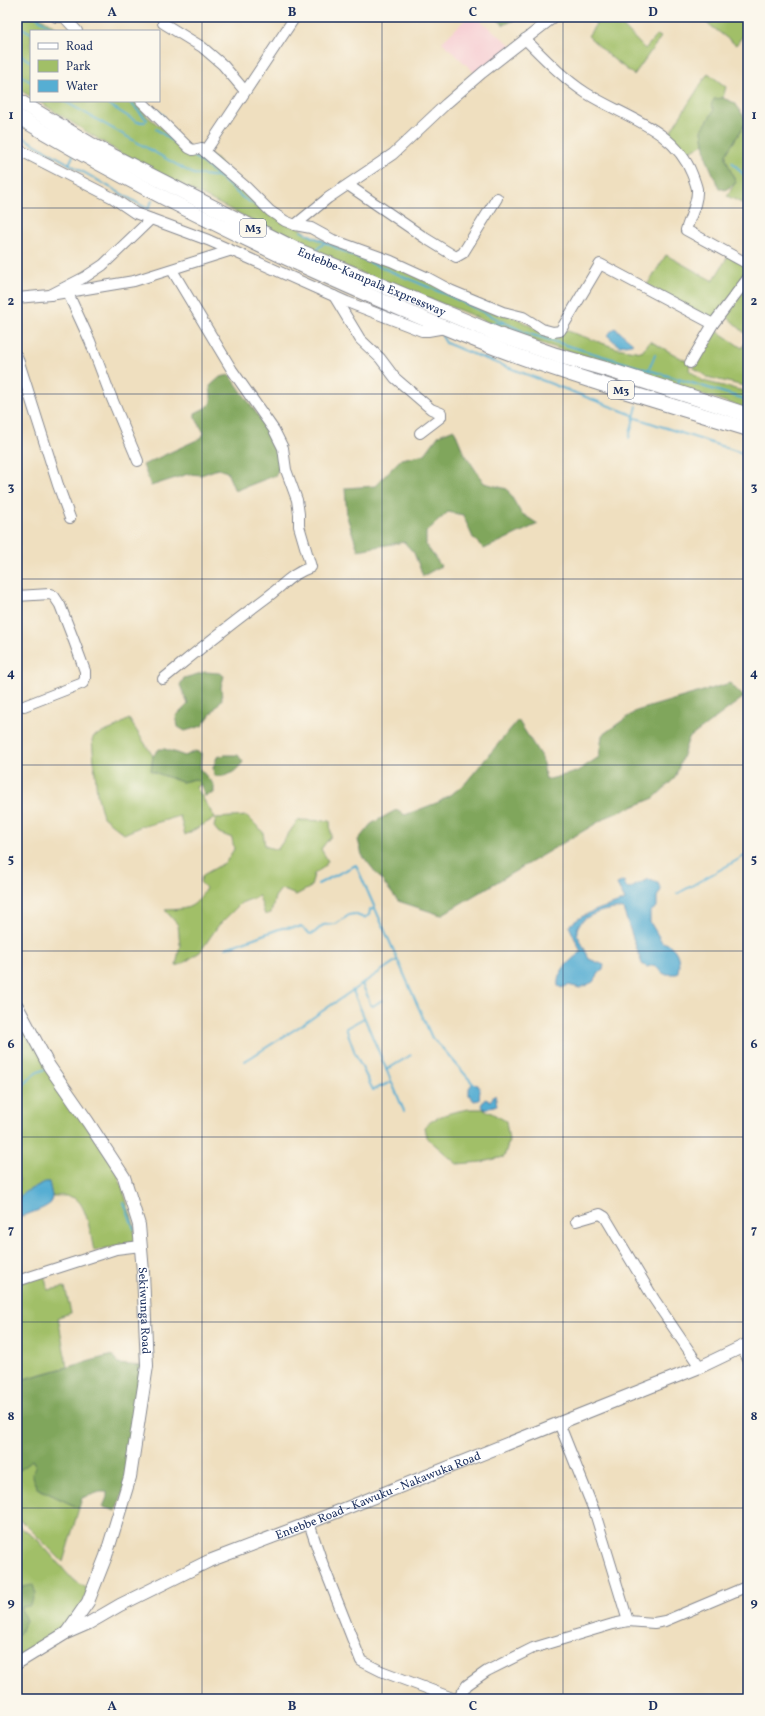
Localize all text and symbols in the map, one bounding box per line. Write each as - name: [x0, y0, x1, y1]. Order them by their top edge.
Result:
- text: A: [107, 4, 117, 22]
- text: B: [288, 4, 297, 22]
- text: C: [469, 4, 477, 22]
- text: D: [648, 4, 658, 22]
- legend: [30, 30, 160, 102]
- text: Road: [66, 39, 93, 55]
- text: Park: [66, 59, 91, 75]
- text: Water: [66, 79, 98, 95]
- text: 1: [8, 107, 14, 125]
- text: 1: [751, 107, 757, 125]
- road number: M3: [240, 219, 266, 237]
- street label: Entebbe-Kampala Expressway: [295, 244, 449, 321]
- text: 2: [8, 293, 15, 311]
- text: 2: [751, 293, 758, 311]
- road number: M3: [608, 381, 634, 399]
- text: 3: [8, 479, 15, 497]
- text: 3: [751, 479, 758, 497]
- text: 4: [7, 665, 15, 683]
- text: 4: [750, 665, 758, 683]
- text: 5: [8, 851, 14, 869]
- text: 5: [751, 851, 757, 869]
- text: 6: [7, 1036, 15, 1054]
- text: 6: [750, 1036, 758, 1054]
- text: 7: [8, 1222, 14, 1240]
- text: 7: [751, 1222, 757, 1240]
- street label: Sekiwunga Road: [134, 1266, 154, 1355]
- text: 8: [7, 1408, 15, 1426]
- text: 8: [750, 1408, 758, 1426]
- street label: Entebbe Road - Kawuku - Nakawuka Road: [273, 1448, 484, 1544]
- text: 9: [7, 1594, 15, 1612]
- text: 9: [750, 1594, 758, 1612]
- text: A: [107, 1698, 117, 1716]
- text: B: [288, 1698, 297, 1716]
- text: C: [469, 1698, 477, 1716]
- text: D: [648, 1698, 658, 1716]

